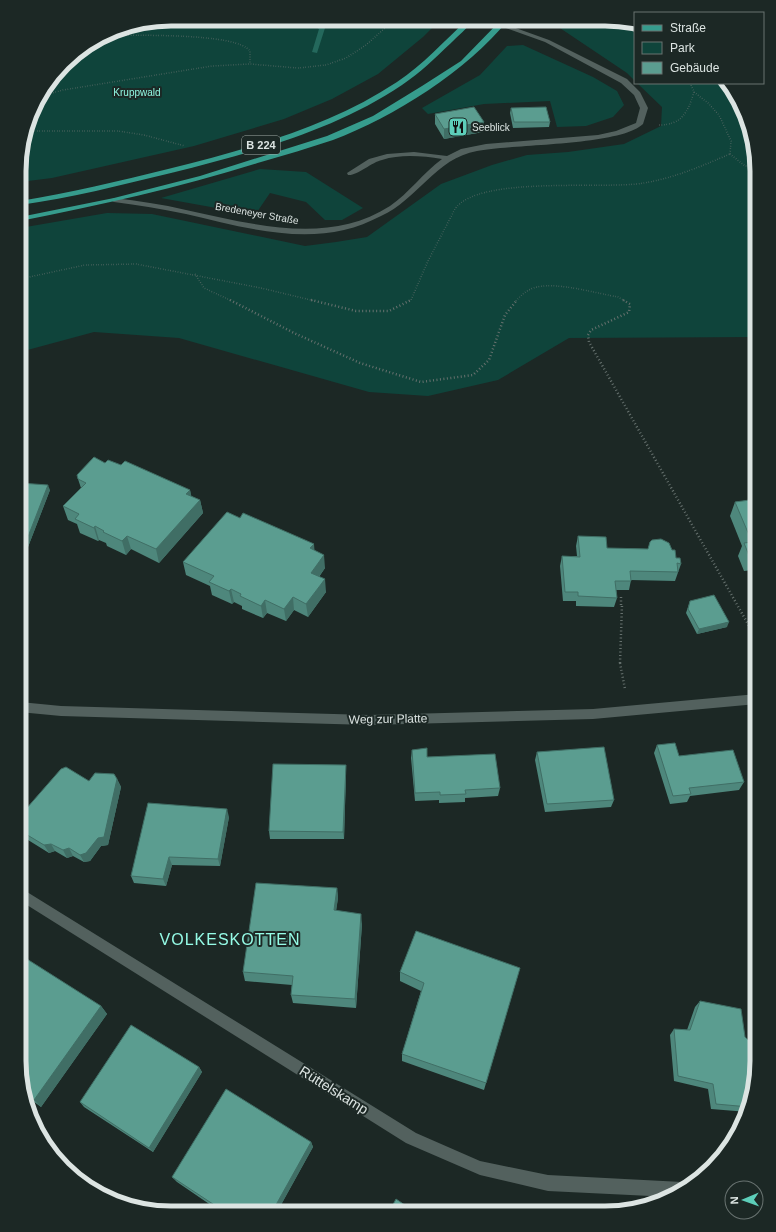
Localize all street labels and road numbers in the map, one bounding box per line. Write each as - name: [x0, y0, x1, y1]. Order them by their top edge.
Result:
- road number: B 224: [242, 136, 280, 154]
- street label: Bredeneyer Straße: [214, 201, 300, 226]
- street label: Weg zur Platte: [349, 711, 428, 727]
- street label: Rüttelskamp: [297, 1063, 371, 1118]

